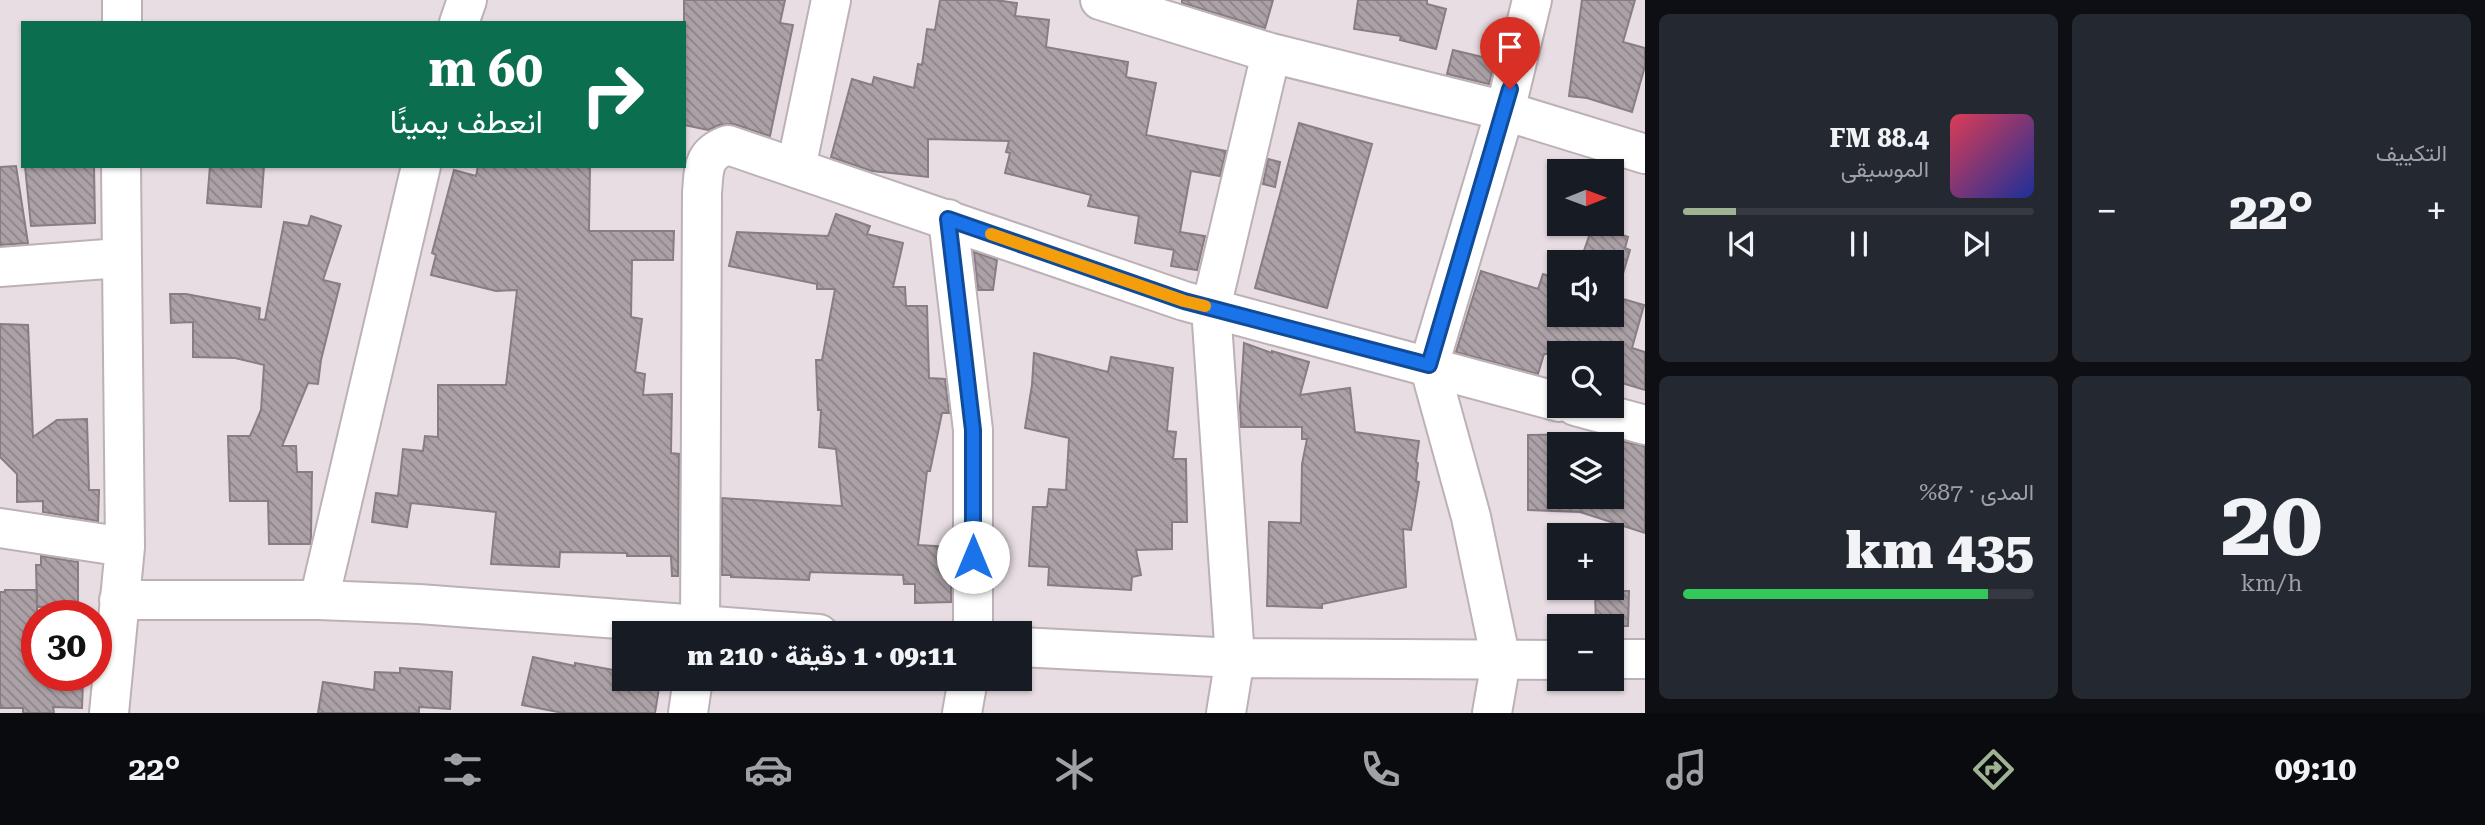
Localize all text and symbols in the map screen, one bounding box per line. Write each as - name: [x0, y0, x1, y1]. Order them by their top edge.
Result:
- pin: [1480, 17, 1540, 89]
- icon: arrive: [1491, 28, 1529, 66]
- text: 60 m: [428, 41, 543, 98]
- icon: right: [567, 49, 658, 140]
- text: انعطف يمينًا: [390, 103, 543, 141]
- text: 88.4 FM: [1829, 123, 1929, 153]
- text: التكييف: [2376, 140, 2447, 167]
- text: الموسيقى: [1841, 156, 1929, 183]
- north arrow: [1547, 159, 1624, 236]
- map controls: [1547, 159, 1624, 691]
- text: 22°: [2229, 181, 2314, 242]
- text: −: [2096, 189, 2117, 233]
- text: +: [2426, 189, 2447, 233]
- icon: previous: [1723, 225, 1761, 263]
- icon: pause: [1840, 225, 1878, 263]
- icon: next: [1957, 225, 1995, 263]
- button: sound: [1547, 250, 1624, 327]
- button: search: [1547, 341, 1624, 418]
- button: layers: [1547, 432, 1624, 509]
- text: 20: [2221, 471, 2322, 577]
- text: المدى · 87%: [1919, 479, 2034, 506]
- position arrow: [936, 520, 1010, 594]
- text: 435 km: [1846, 520, 2034, 581]
- button: +: [1547, 523, 1624, 600]
- text: km/h: [2241, 570, 2302, 597]
- speed limit sign: 30: [21, 600, 112, 691]
- button: −: [1547, 614, 1624, 691]
- text: 09:11 · 1 دقيقة · 210 m: [688, 641, 957, 671]
- icon: filters: [438, 745, 487, 794]
- icon: car: [744, 745, 793, 794]
- icon: climate: [1050, 745, 1099, 794]
- icon: phone: [1356, 745, 1405, 794]
- icon: music: [1662, 745, 1711, 794]
- icon: directions: [1969, 745, 2018, 794]
- text: 22°: [129, 750, 180, 788]
- text: 09:10: [2275, 750, 2356, 788]

